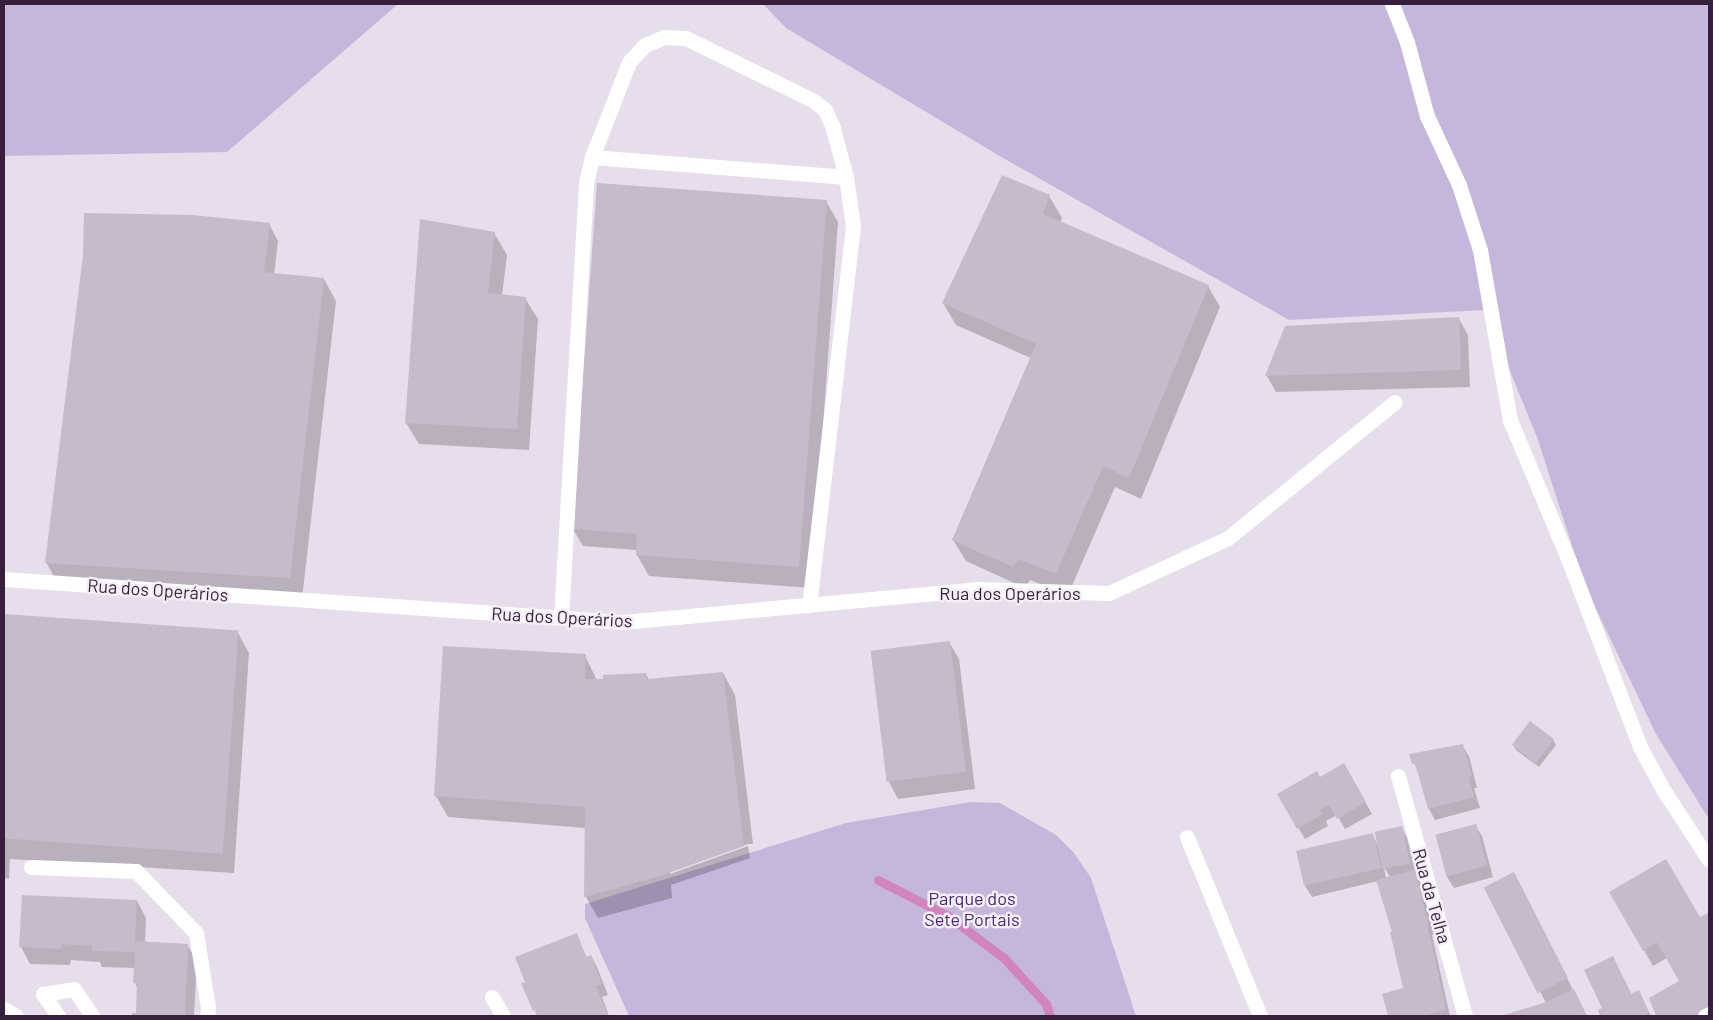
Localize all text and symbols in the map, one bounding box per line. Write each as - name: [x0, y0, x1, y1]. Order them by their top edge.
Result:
- street label: Rua dos Operários: [87, 574, 229, 606]
- street label: Rua dos Operários: [939, 582, 1081, 604]
- street label: Rua dos Operários: [491, 603, 633, 631]
- street label: Rua da Telha: [1408, 846, 1456, 946]
- park label: Parque dos Sete Portais: [924, 888, 1020, 931]

